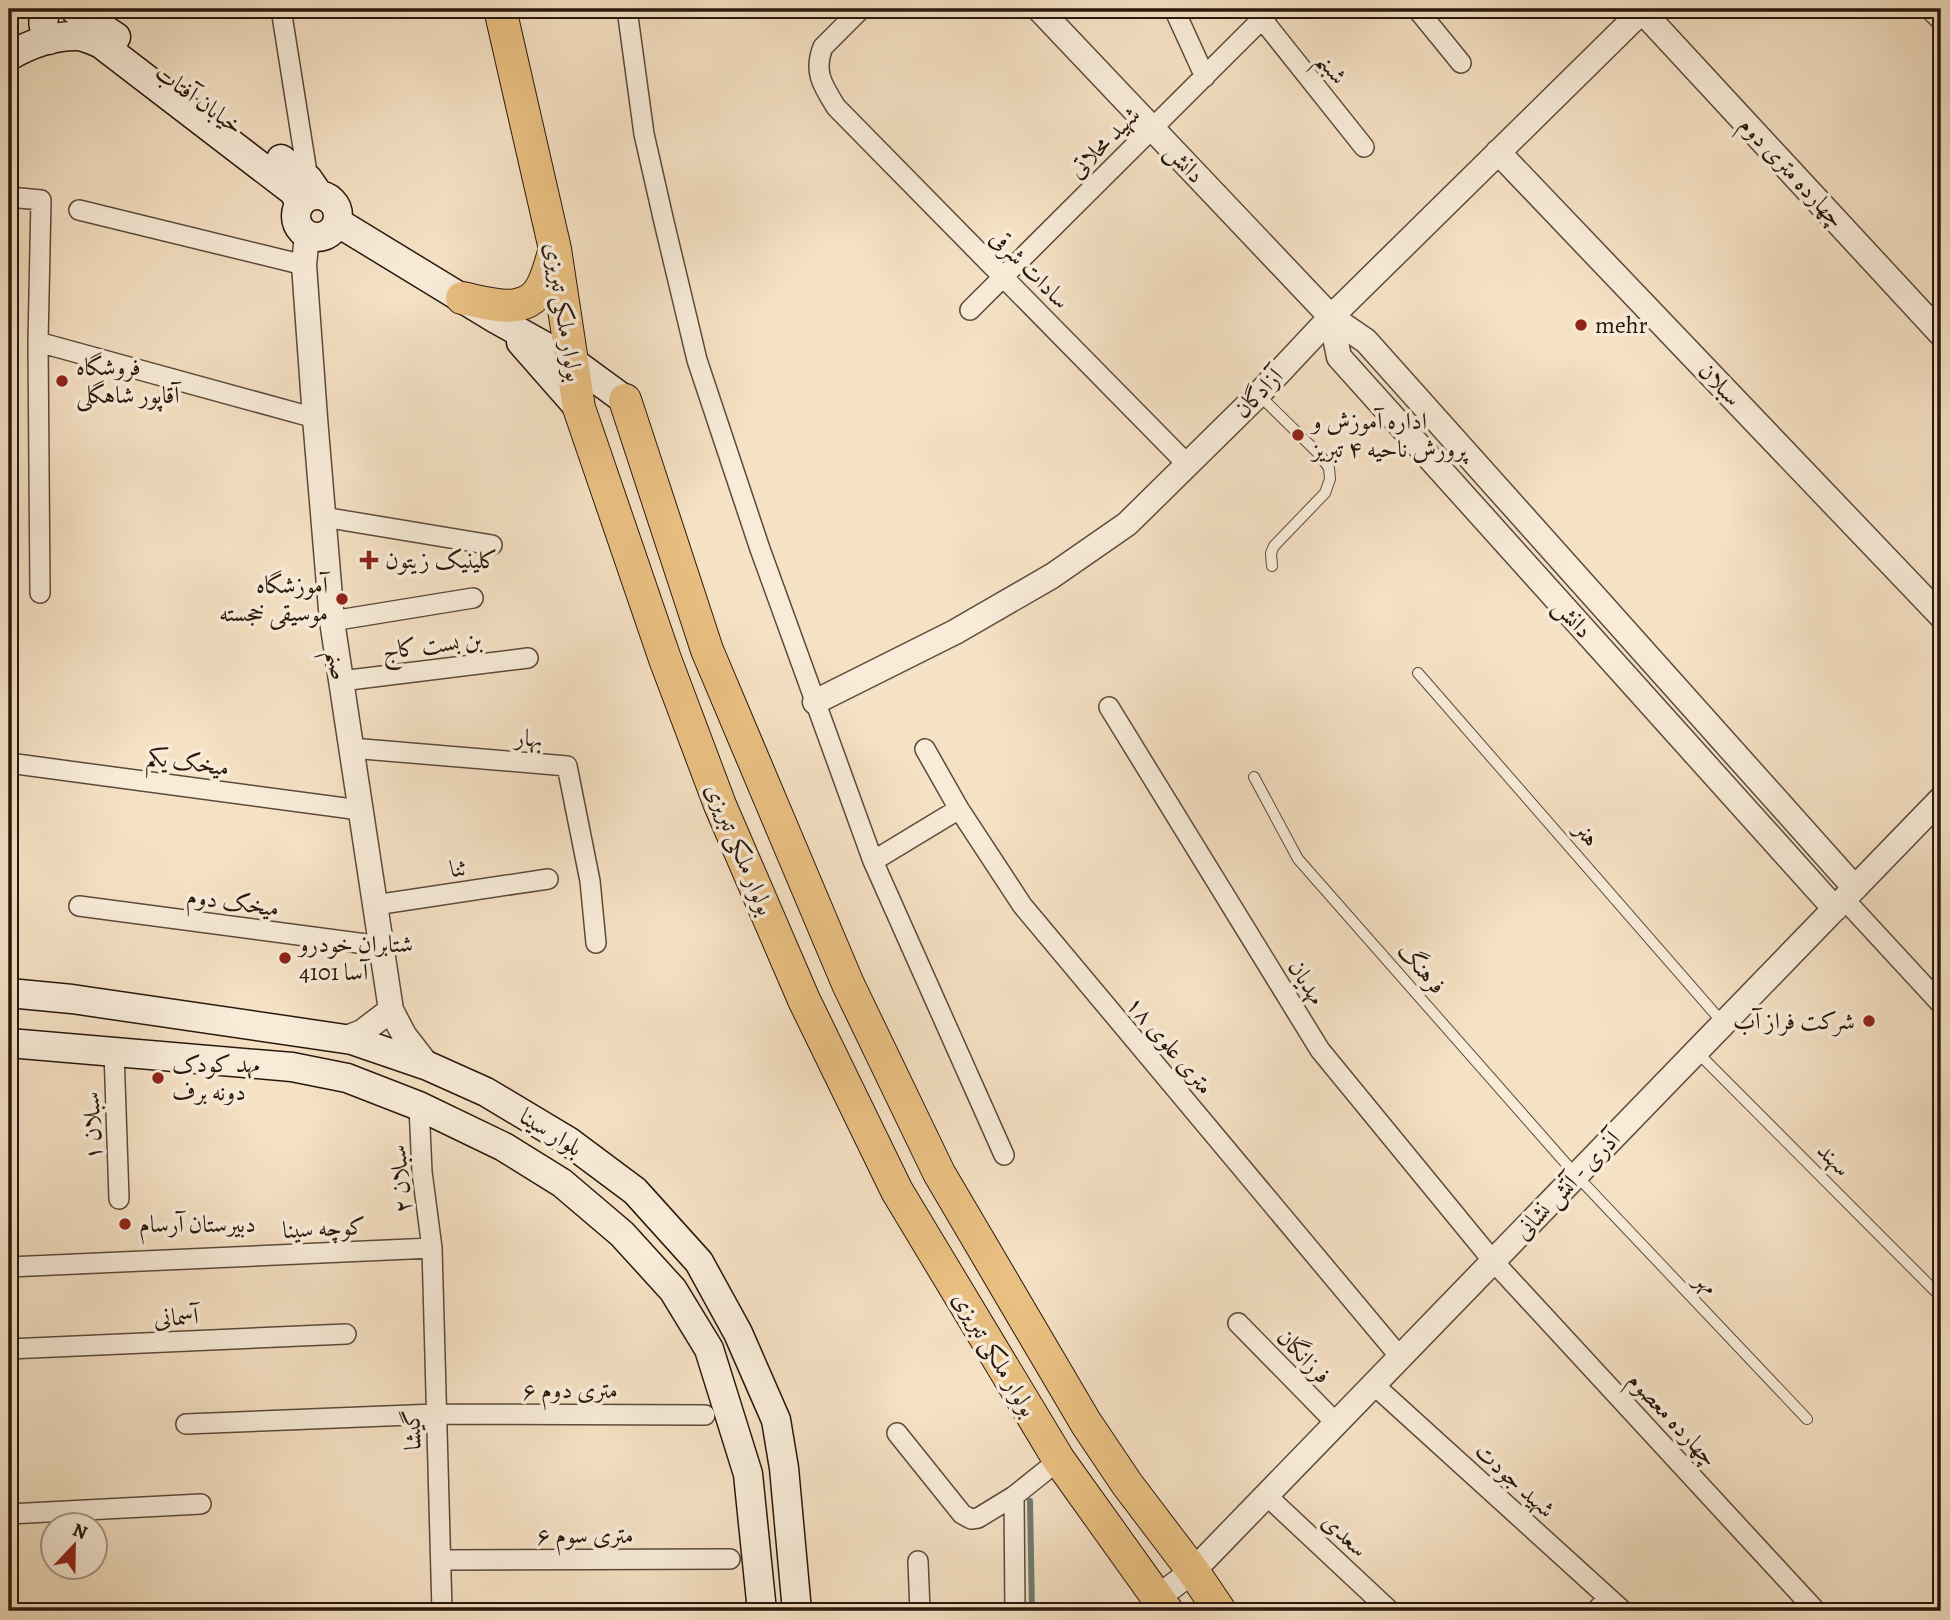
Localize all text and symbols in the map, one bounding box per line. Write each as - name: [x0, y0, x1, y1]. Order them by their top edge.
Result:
- street label: شبنم: [1303, 45, 1355, 96]
- street label: خیابان آفتاب: [149, 56, 249, 142]
- street label: شهید محلاتی: [1061, 99, 1147, 185]
- street label: چهارده متری دوم: [1728, 109, 1852, 238]
- street label: دانش: [1158, 136, 1212, 190]
- street label: سادات شرقی: [983, 222, 1077, 316]
- street label: بولوار ملکی تبریزی: [537, 240, 591, 384]
- place label: mehr: [1595, 309, 1648, 341]
- marker: mehr: [1573, 317, 1589, 333]
- place label: فروشگاه آقاپور شاهگلی: [76, 351, 182, 412]
- street label: سبلان: [1691, 355, 1749, 413]
- street label: آزادگان: [1226, 359, 1292, 425]
- marker: فروشگاه آقاپور شاهگلی: [54, 373, 70, 389]
- place label: اداره آموزش و پرورش ناحیه ۴ تبریز: [1309, 405, 1469, 465]
- marker: اداره آموزش و پرورش ناحیه ۴ تبریز: [1290, 427, 1306, 443]
- place label: کلینیک زیتون: [385, 544, 498, 576]
- marker: کلینیک زیتون: [359, 550, 379, 570]
- place label: آموزشگاه موسیقی خجسته: [219, 569, 331, 630]
- marker: آموزشگاه موسیقی خجسته: [334, 591, 350, 607]
- street label: دانش: [1546, 591, 1600, 645]
- street label: بن بست کاج: [380, 623, 485, 672]
- street label: صنم: [312, 648, 356, 684]
- street label: بهار: [512, 721, 544, 755]
- street label: میخک یکم: [144, 740, 231, 790]
- street label: بولوار ملکی تبریزی: [698, 778, 782, 920]
- street label: هنر: [1565, 812, 1607, 854]
- street label: ثنا: [447, 851, 469, 885]
- street label: میخک دوم: [184, 880, 281, 929]
- place label: شتابران خودرو 4101 آسا: [296, 928, 413, 988]
- street label: فرهنگ: [1391, 935, 1453, 1001]
- marker: شتابران خودرو 4101 آسا: [277, 950, 293, 966]
- street label: مهدیان: [1281, 953, 1333, 1011]
- street label: ۱۸ متری علوی: [1119, 989, 1221, 1101]
- place label: شرکت فراز آب: [1733, 1005, 1855, 1037]
- marker: شرکت فراز آب: [1861, 1013, 1877, 1029]
- place label: مهد کودک دونه برف: [172, 1048, 260, 1108]
- marker: مهد کودک دونه برف: [150, 1070, 166, 1086]
- street label: سبلان ۱: [75, 1091, 109, 1161]
- street label: بلوار سینا: [513, 1100, 589, 1164]
- street label: آذرى - آتش نشانى: [1507, 1122, 1629, 1246]
- street label: سهند: [1810, 1135, 1858, 1183]
- street label: سبلان ۲: [381, 1143, 419, 1215]
- place label: دبیرستان آرسام: [139, 1208, 256, 1245]
- street label: کوچه سینا: [282, 1210, 366, 1247]
- marker: دبیرستان آرسام: [117, 1216, 133, 1232]
- street label: مهر: [1686, 1262, 1726, 1302]
- street label: بولوار ملکی تبریزی: [945, 1286, 1045, 1422]
- street label: آسمانی: [153, 1300, 202, 1334]
- street label: فرزانگان: [1270, 1321, 1338, 1391]
- street label: چهارده معصوم: [1617, 1365, 1725, 1477]
- street label: ۶ متری دوم: [522, 1374, 618, 1411]
- street label: گیشا: [395, 1409, 429, 1451]
- street label: شهید جودت: [1468, 1435, 1562, 1525]
- street label: سعدی: [1315, 1506, 1375, 1564]
- north arrow: [38, 1512, 108, 1582]
- text: N: [69, 1517, 91, 1546]
- street label: ۶ متری سوم: [536, 1519, 634, 1556]

